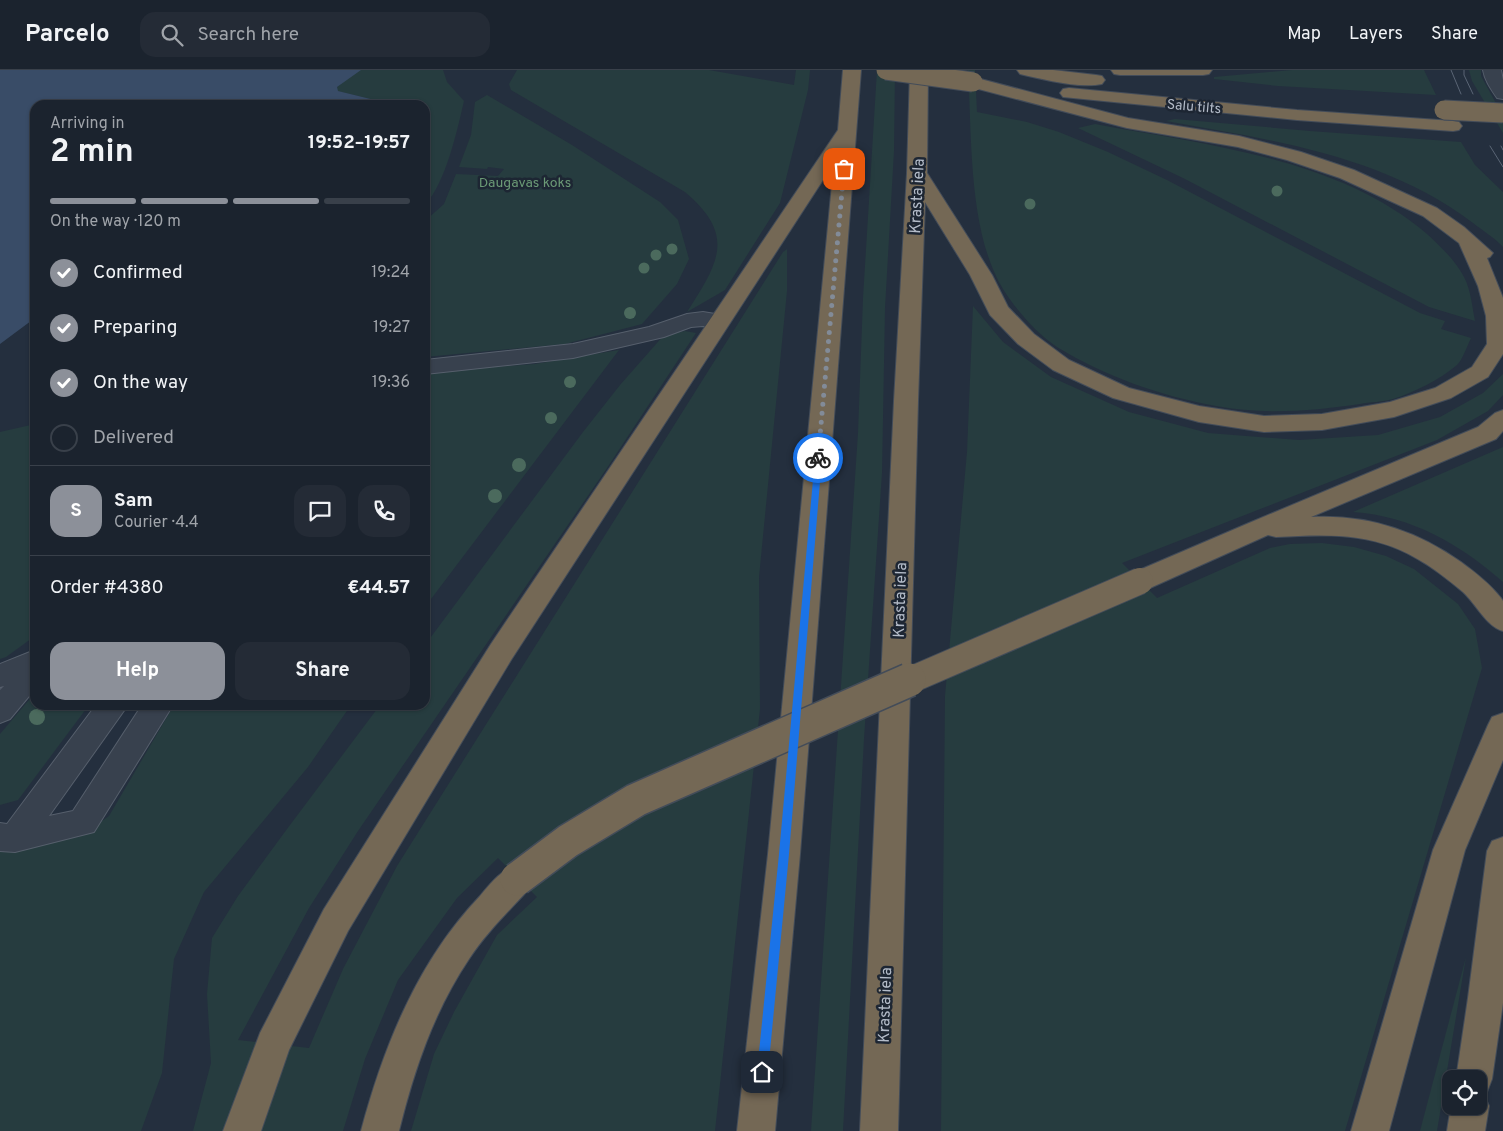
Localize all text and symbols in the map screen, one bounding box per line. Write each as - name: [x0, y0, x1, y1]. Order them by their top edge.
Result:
- search box: [140, 12, 490, 57]
- text: Parcelo: [25, 20, 110, 50]
- icon: search: [158, 21, 186, 49]
- text: Search here: [198, 23, 299, 47]
- text: Map: [1287, 23, 1321, 46]
- text: Layers: [1349, 23, 1403, 46]
- text: Share: [1431, 23, 1478, 46]
- street label: Salu tilts: [1166, 97, 1222, 118]
- text: Arriving in: [50, 114, 125, 134]
- text: 19:52–19:57: [308, 131, 410, 155]
- text: 2 min: [50, 133, 134, 173]
- pin: [823, 148, 865, 190]
- icon: bag: [830, 155, 858, 183]
- street label: Krasta iela: [906, 158, 930, 234]
- park label: Daugavas koks: [479, 175, 571, 192]
- text: On the way · 120 m: [50, 212, 181, 232]
- icon: check: [50, 259, 78, 287]
- text: Confirmed: [93, 261, 183, 285]
- text: 19:24: [371, 263, 410, 283]
- icon: check: [50, 314, 78, 342]
- text: Preparing: [93, 316, 177, 340]
- text: 19:27: [373, 318, 410, 338]
- icon: check: [50, 369, 78, 397]
- text: On the way: [93, 371, 188, 395]
- text: 19:36: [372, 373, 410, 393]
- text: Delivered: [93, 426, 174, 450]
- courier: [793, 433, 843, 483]
- icon: bike: [804, 444, 832, 472]
- button: chat: [294, 485, 346, 537]
- button: phone: [358, 485, 410, 537]
- text: Sam: [114, 489, 153, 513]
- text: S: [70, 499, 82, 523]
- text: Courier · 4.4: [114, 513, 199, 533]
- street label: Krasta iela: [890, 562, 912, 638]
- text: Order #4380: [50, 576, 164, 600]
- text: €44.57: [347, 576, 410, 600]
- button: Help: [50, 642, 225, 700]
- button: Share: [235, 642, 410, 700]
- street label: Krasta iela: [875, 967, 897, 1043]
- pin: [741, 1051, 783, 1093]
- icon: home: [748, 1058, 776, 1086]
- map controls: [1442, 1070, 1487, 1115]
- button: locate: [1442, 1070, 1487, 1115]

